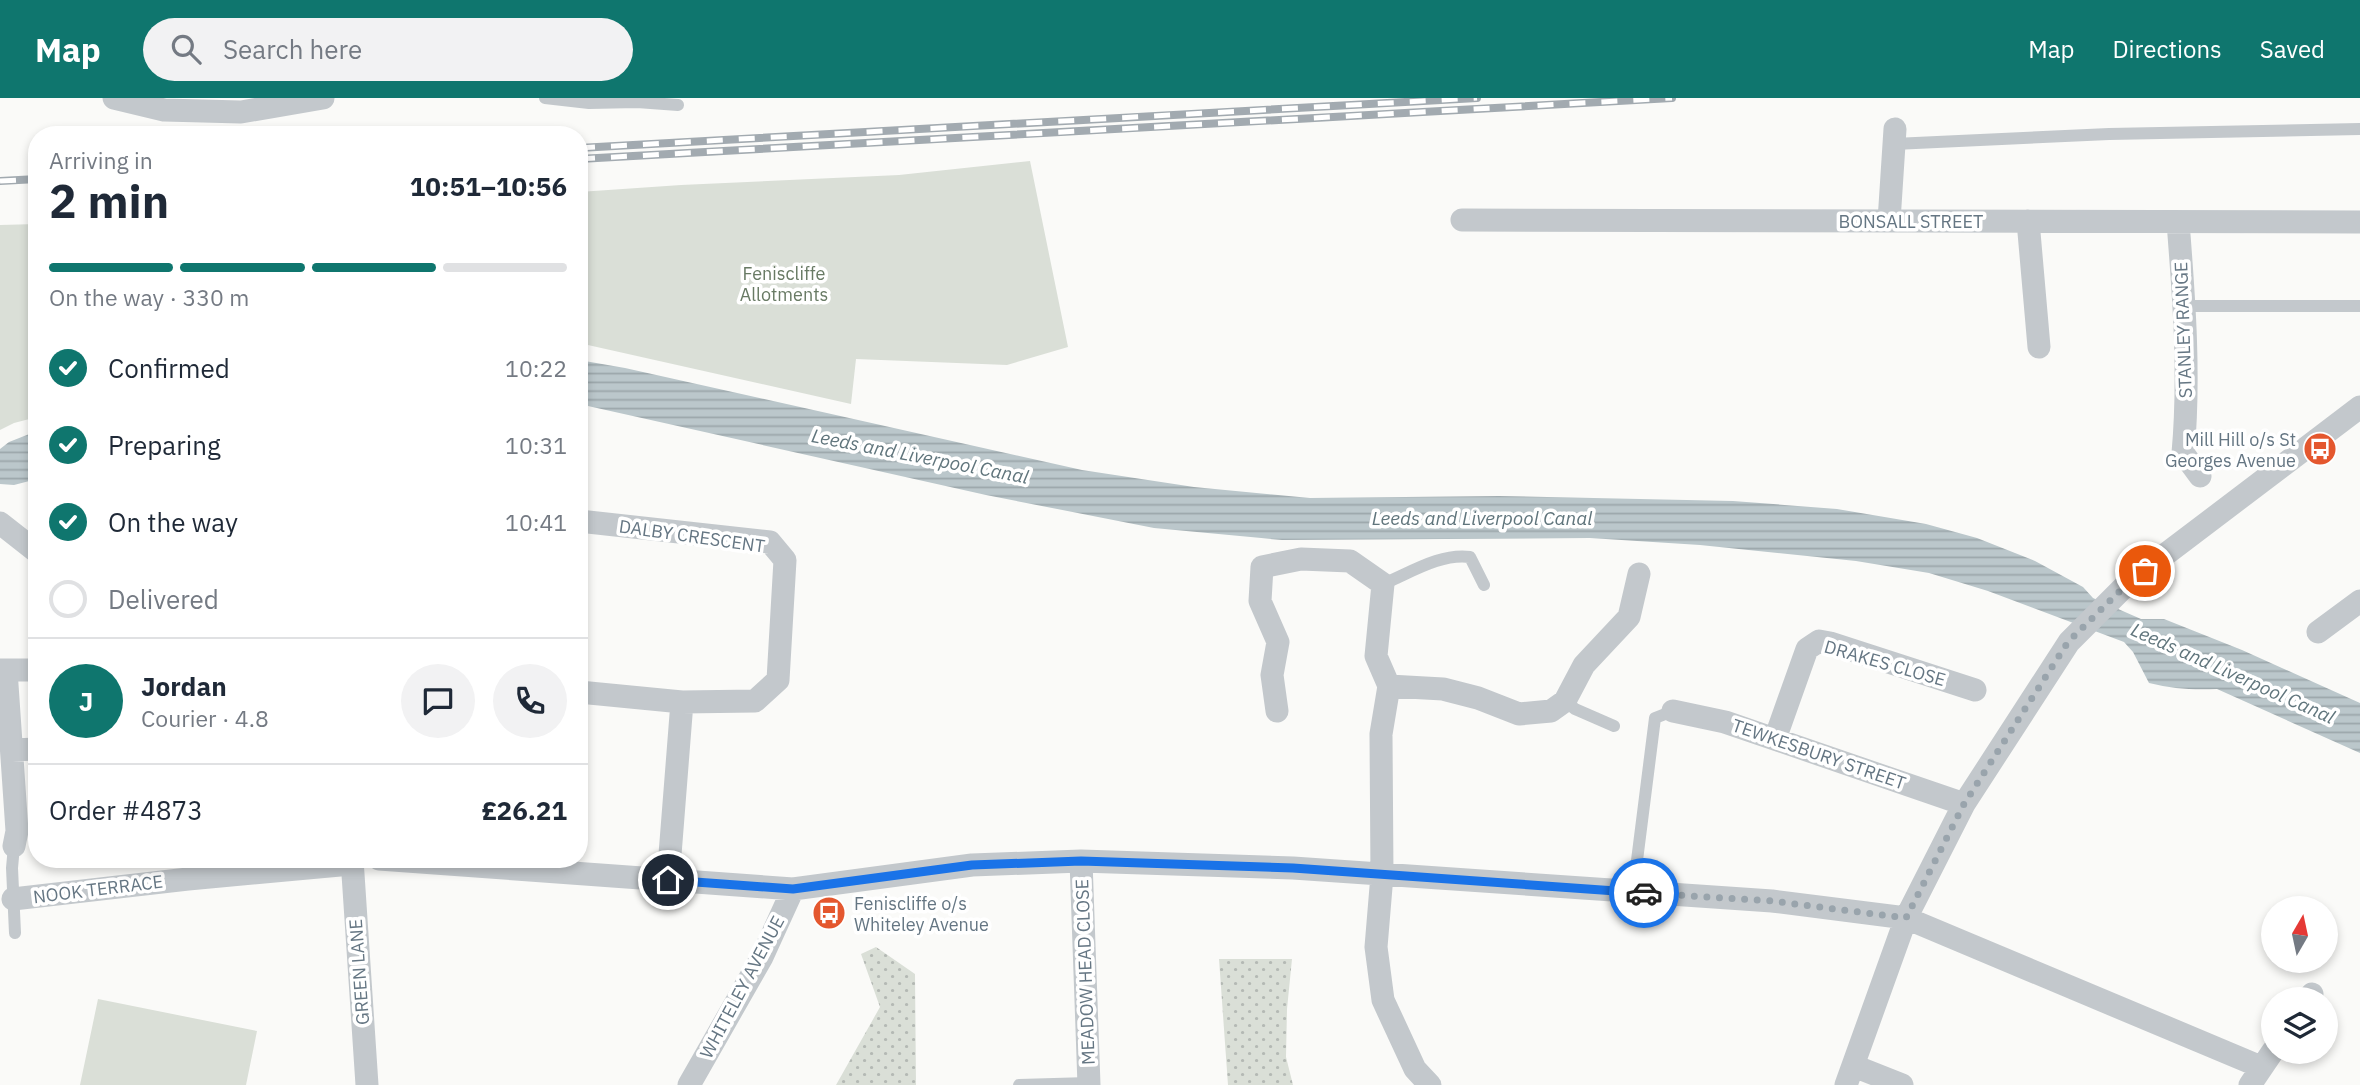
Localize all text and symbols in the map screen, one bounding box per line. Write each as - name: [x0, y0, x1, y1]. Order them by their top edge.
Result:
- search box: [143, 18, 633, 81]
- text: Map: [35, 28, 101, 71]
- icon: search: [167, 30, 205, 68]
- text: Search here: [223, 32, 362, 66]
- text: Map: [2028, 33, 2074, 65]
- text: Directions: [2112, 33, 2222, 65]
- text: Saved: [2260, 33, 2325, 65]
- text: Arriving in: [49, 145, 153, 175]
- text: 10:51–10:56: [410, 169, 567, 203]
- text: 2 min: [49, 171, 169, 231]
- street label: BONSALL STREET: [1839, 210, 1983, 233]
- street label: STANLEY RANGE: [2169, 261, 2197, 399]
- park label: Feniscliffe Allotments: [740, 262, 828, 306]
- text: On the way · 330 m: [49, 282, 249, 312]
- icon: check: [49, 349, 87, 387]
- text: Confirmed: [108, 351, 230, 385]
- text: 10:22: [505, 353, 567, 383]
- water label: Leeds and Liverpool Canal: [809, 423, 1031, 489]
- icon: check: [49, 426, 87, 464]
- text: Preparing: [108, 428, 221, 462]
- place label: Mill Hill o/s St Georges Avenue: [2165, 428, 2296, 472]
- text: 10:31: [505, 430, 567, 460]
- bus stop icon: Mill Hill o/s St Georges Avenue: [2301, 430, 2339, 468]
- icon: check: [49, 503, 87, 541]
- text: On the way: [108, 505, 238, 539]
- water label: Leeds and Liverpool Canal: [1372, 506, 1592, 530]
- text: 10:41: [505, 507, 567, 537]
- street label: DALBY CRESCENT: [618, 514, 766, 558]
- pin: [2115, 541, 2175, 601]
- icon: bag: [2126, 552, 2164, 590]
- text: Delivered: [108, 582, 219, 616]
- water label: Leeds and Liverpool Canal: [2127, 617, 2339, 729]
- street label: DRAKES CLOSE: [1822, 635, 1948, 691]
- button: chat: [401, 664, 475, 738]
- button: phone: [493, 664, 567, 738]
- text: Jordan: [141, 669, 227, 703]
- text: J: [79, 684, 93, 718]
- text: Courier · 4.8: [141, 703, 269, 733]
- street label: TEWKESBURY STREET: [1729, 713, 1909, 795]
- text: Order #4873: [49, 793, 203, 827]
- text: £26.21: [481, 793, 567, 827]
- pin: [638, 850, 698, 910]
- courier: [1609, 858, 1679, 928]
- icon: home: [649, 861, 687, 899]
- street label: NOOK TERRACE: [32, 870, 164, 908]
- icon: car: [1625, 874, 1663, 912]
- street label: MEADOW HEAD CLOSE: [1070, 879, 1100, 1065]
- place label: Feniscliffe o/s Whiteley Avenue: [854, 892, 989, 936]
- bus stop icon: Feniscliffe o/s Whiteley Avenue: [810, 894, 848, 932]
- north arrow: [2261, 896, 2338, 973]
- map controls: [2261, 896, 2338, 1064]
- street label: WHITELEY AVENUE: [695, 912, 789, 1062]
- street label: GREEN LANE: [344, 918, 374, 1026]
- button: layers: [2261, 987, 2338, 1064]

